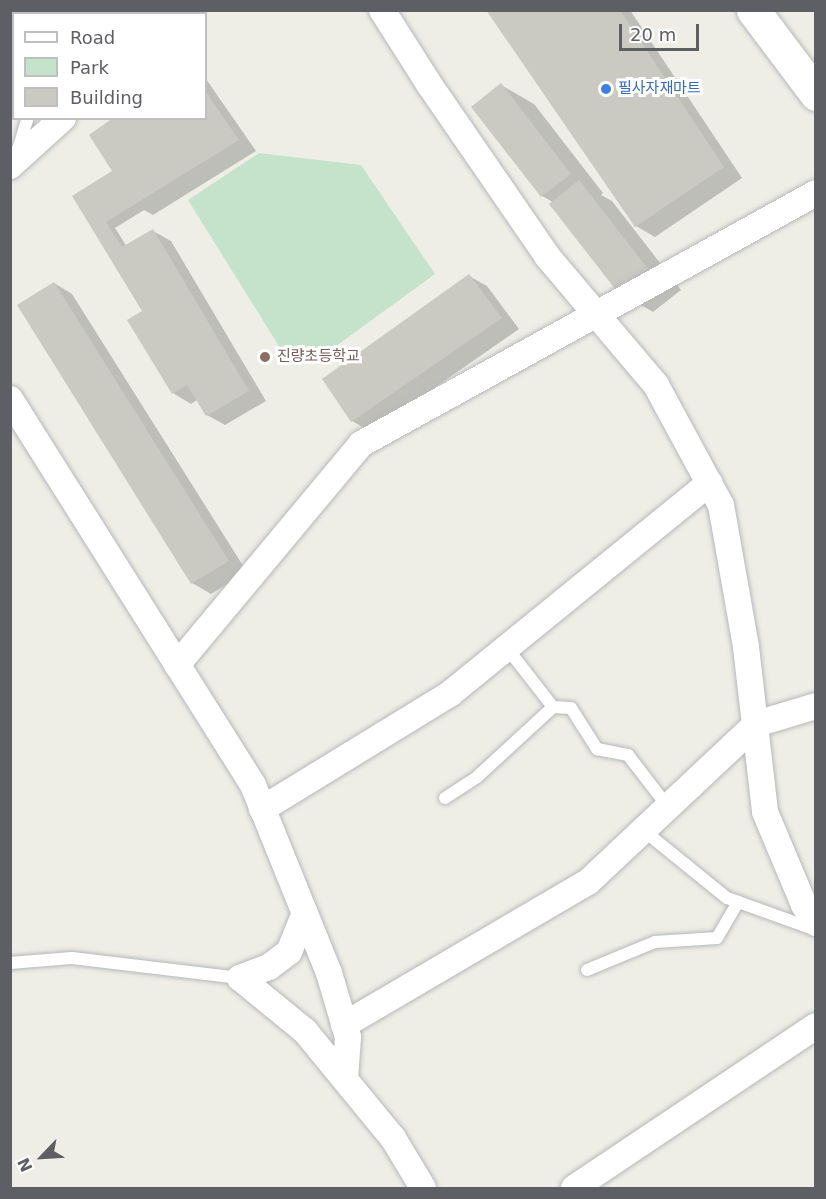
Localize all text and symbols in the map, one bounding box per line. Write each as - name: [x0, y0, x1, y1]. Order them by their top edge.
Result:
- legend: [12, 12, 207, 120]
- scale bar: [622, 12, 702, 50]
- text: 20 m: [630, 24, 676, 45]
- text: Road: [70, 27, 115, 48]
- text: Park: [70, 57, 109, 78]
- place label: 필사자재마트: [618, 80, 701, 98]
- marker: 필사자재마트: [599, 82, 613, 96]
- text: Building: [70, 87, 143, 108]
- place label: 진량초등학교: [277, 348, 360, 366]
- marker: 진량초등학교: [258, 350, 272, 364]
- north arrow: [12, 1127, 72, 1187]
- text: N: [14, 1155, 37, 1175]

